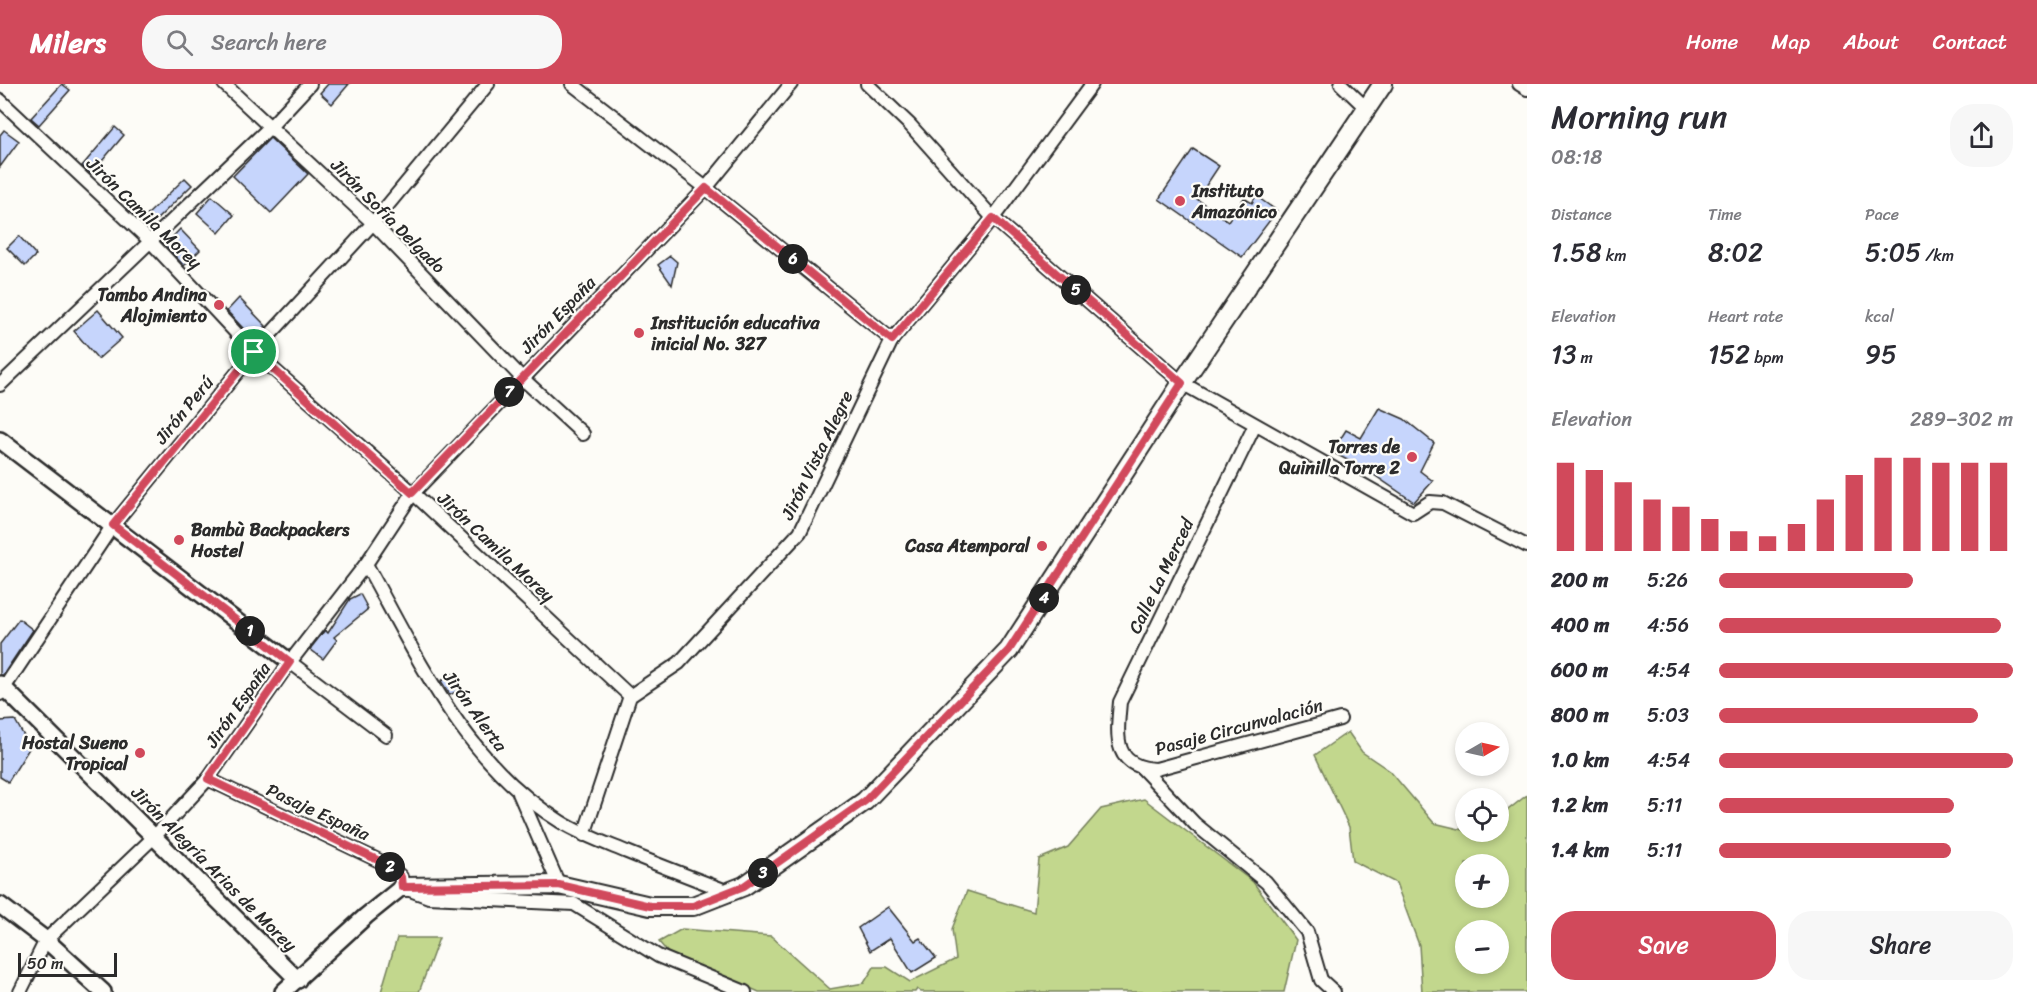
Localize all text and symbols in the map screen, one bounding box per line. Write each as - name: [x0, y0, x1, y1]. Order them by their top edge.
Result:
- search box: [142, 15, 562, 69]
- text: Milers: [30, 18, 106, 67]
- text: Search here: [211, 23, 327, 62]
- text: Home: [1686, 23, 1738, 61]
- text: Map: [1771, 23, 1810, 61]
- text: About: [1843, 23, 1900, 61]
- text: Contact: [1933, 23, 2007, 61]
- icon: search: [163, 26, 196, 59]
- text: Morning run: [1551, 88, 1727, 146]
- button: share: [1950, 104, 2013, 167]
- text: 08:18: [1551, 140, 1602, 175]
- street label: Jirón Camila Morey: [78, 148, 210, 278]
- street label: Jirón Sofía Delgado: [322, 150, 453, 281]
- place label: Instituto Amazónico: [1191, 175, 1277, 228]
- marker: Instituto Amazónico: [1173, 194, 1187, 208]
- text: Distance: [1551, 200, 1612, 229]
- text: Time: [1708, 200, 1742, 229]
- text: Pace: [1865, 200, 1899, 229]
- text: 1.58: [1551, 229, 1602, 275]
- text: 8:02: [1708, 229, 1763, 275]
- text: 5:05: [1865, 229, 1921, 275]
- text: km: [1602, 241, 1627, 270]
- text: /km: [1921, 241, 1954, 270]
- pin: 6: [778, 244, 808, 274]
- text: 6: [788, 244, 798, 273]
- street label: Jirón España: [511, 268, 605, 362]
- pin: 5: [1061, 275, 1091, 305]
- text: 5: [1071, 275, 1081, 304]
- place label: Tambo Andina Alojmiento: [98, 279, 208, 332]
- marker: Tambo Andina Alojmiento: [212, 298, 226, 312]
- text: Elevation: [1551, 302, 1616, 331]
- text: Heart rate: [1708, 302, 1783, 331]
- text: kcal: [1865, 302, 1894, 331]
- place label: Institución educativa inicial No. 327: [650, 307, 820, 360]
- pin: [228, 326, 279, 377]
- marker: Institución educativa inicial No. 327: [632, 326, 646, 340]
- text: 13: [1551, 331, 1576, 377]
- text: 152: [1708, 331, 1750, 377]
- text: 95: [1865, 331, 1897, 377]
- icon: arrive: [237, 335, 270, 368]
- text: m: [1576, 343, 1593, 372]
- text: bpm: [1750, 343, 1784, 372]
- street label: Jirón Perú: [145, 368, 222, 452]
- pin: 7: [494, 377, 524, 407]
- text: 7: [504, 377, 514, 406]
- street label: Jirón Vista Alegre: [771, 385, 862, 526]
- text: Elevation: [1551, 402, 1632, 437]
- text: 289–302 m: [1910, 402, 2013, 437]
- place label: Torres de Quinilla Torre 2: [1279, 431, 1401, 484]
- marker: Torres de Quinilla Torre 2: [1405, 450, 1419, 464]
- street label: Jirón Camila Morey: [429, 483, 563, 611]
- street label: Calle La Merced: [1119, 511, 1204, 639]
- place label: Bambù Backpackers Hostel: [190, 514, 350, 567]
- place label: Casa Atemporal: [904, 530, 1031, 562]
- marker: Bambù Backpackers Hostel: [172, 533, 186, 547]
- marker: Casa Atemporal: [1035, 539, 1049, 553]
- text: 200 m: [1551, 563, 1608, 598]
- text: 5:26: [1647, 563, 1688, 598]
- pin: 4: [1029, 583, 1059, 613]
- text: 4: [1039, 583, 1049, 612]
- text: 400 m: [1551, 608, 1609, 643]
- text: 4:56: [1647, 608, 1689, 643]
- pin: 1: [235, 616, 265, 646]
- text: 1: [247, 616, 253, 645]
- text: 600 m: [1551, 653, 1608, 688]
- text: 4:54: [1647, 653, 1690, 688]
- street label: Jirón España: [196, 655, 280, 756]
- street label: Jirón Alerta: [434, 662, 516, 760]
- street label: Pasaje Circunvalación: [1151, 689, 1327, 765]
- text: 800 m: [1551, 698, 1609, 733]
- text: 5:03: [1647, 698, 1689, 733]
- north arrow: [1455, 722, 1509, 776]
- map controls: [1455, 722, 1509, 974]
- place label: Hostal Sueno Tropical: [21, 727, 129, 780]
- text: 1.0 km: [1551, 743, 1609, 778]
- text: 4:54: [1647, 743, 1690, 778]
- marker: Hostal Sueno Tropical: [133, 746, 147, 760]
- street label: Pasaje España: [261, 774, 376, 850]
- street label: Jirón Alegría Arias de Morey: [122, 777, 305, 960]
- button: locate: [1455, 788, 1509, 842]
- text: 1.2 km: [1551, 788, 1608, 823]
- text: 5:11: [1647, 788, 1682, 823]
- text: 1.4 km: [1551, 833, 1609, 868]
- text: 5:11: [1647, 833, 1682, 868]
- pin: 2: [375, 852, 405, 882]
- text: 2: [385, 852, 395, 881]
- button: +: [1455, 854, 1509, 908]
- pin: 3: [748, 858, 778, 888]
- text: 3: [759, 858, 767, 887]
- button: Save: [1551, 911, 1776, 980]
- button: Share: [1788, 911, 2013, 980]
- button: −: [1455, 920, 1509, 974]
- text: 50 m: [27, 949, 63, 978]
- scale bar: [18, 950, 117, 978]

